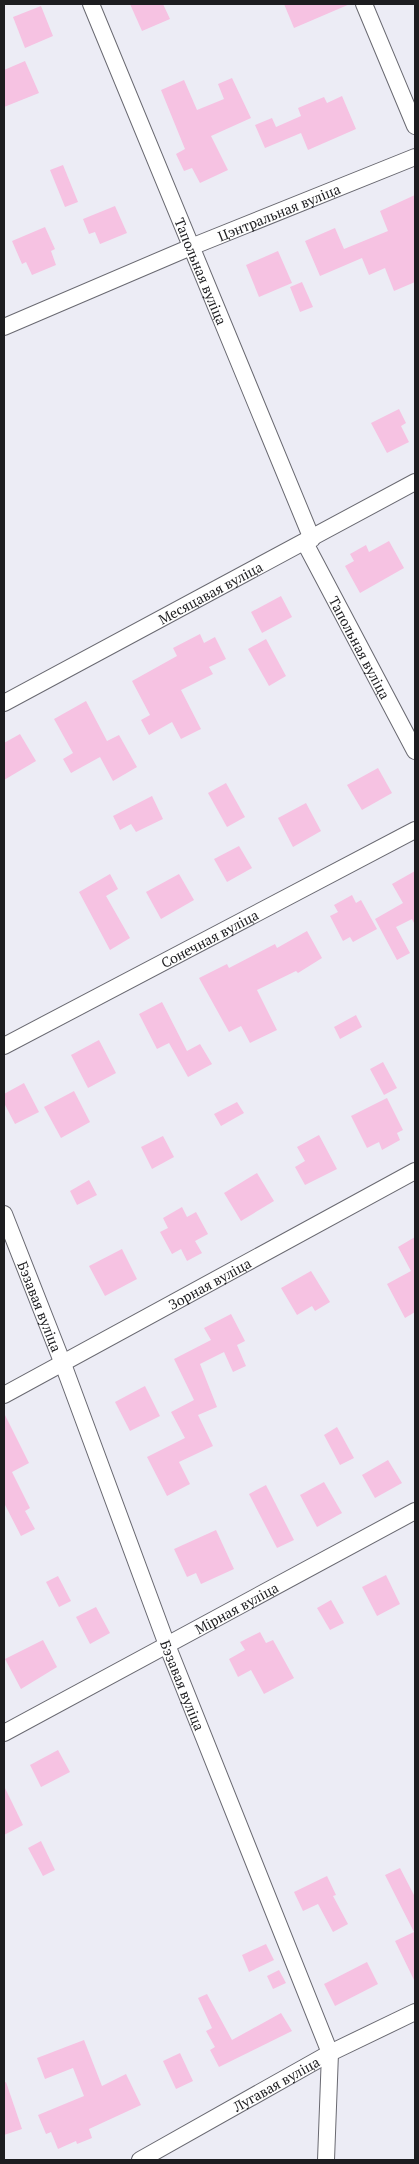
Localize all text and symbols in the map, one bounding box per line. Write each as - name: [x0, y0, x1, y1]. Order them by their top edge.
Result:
- street label: Цэнтральная вуліца: [215, 179, 343, 245]
- street label: Тапольная вуліца: [171, 215, 232, 328]
- street label: Месяцавая вуліца: [155, 556, 266, 628]
- street label: Тапольная вуліца: [325, 592, 395, 702]
- street label: Сонечная вуліца: [157, 905, 261, 972]
- street label: Зорная вуліца: [165, 1253, 254, 1313]
- street label: Бэзавая вуліца: [14, 1258, 67, 1354]
- street label: Мірная вуліца: [191, 1577, 281, 1638]
- street label: Бэзавая вуліца: [156, 1637, 210, 1733]
- street label: Лугавая вуліца: [228, 2052, 323, 2116]

